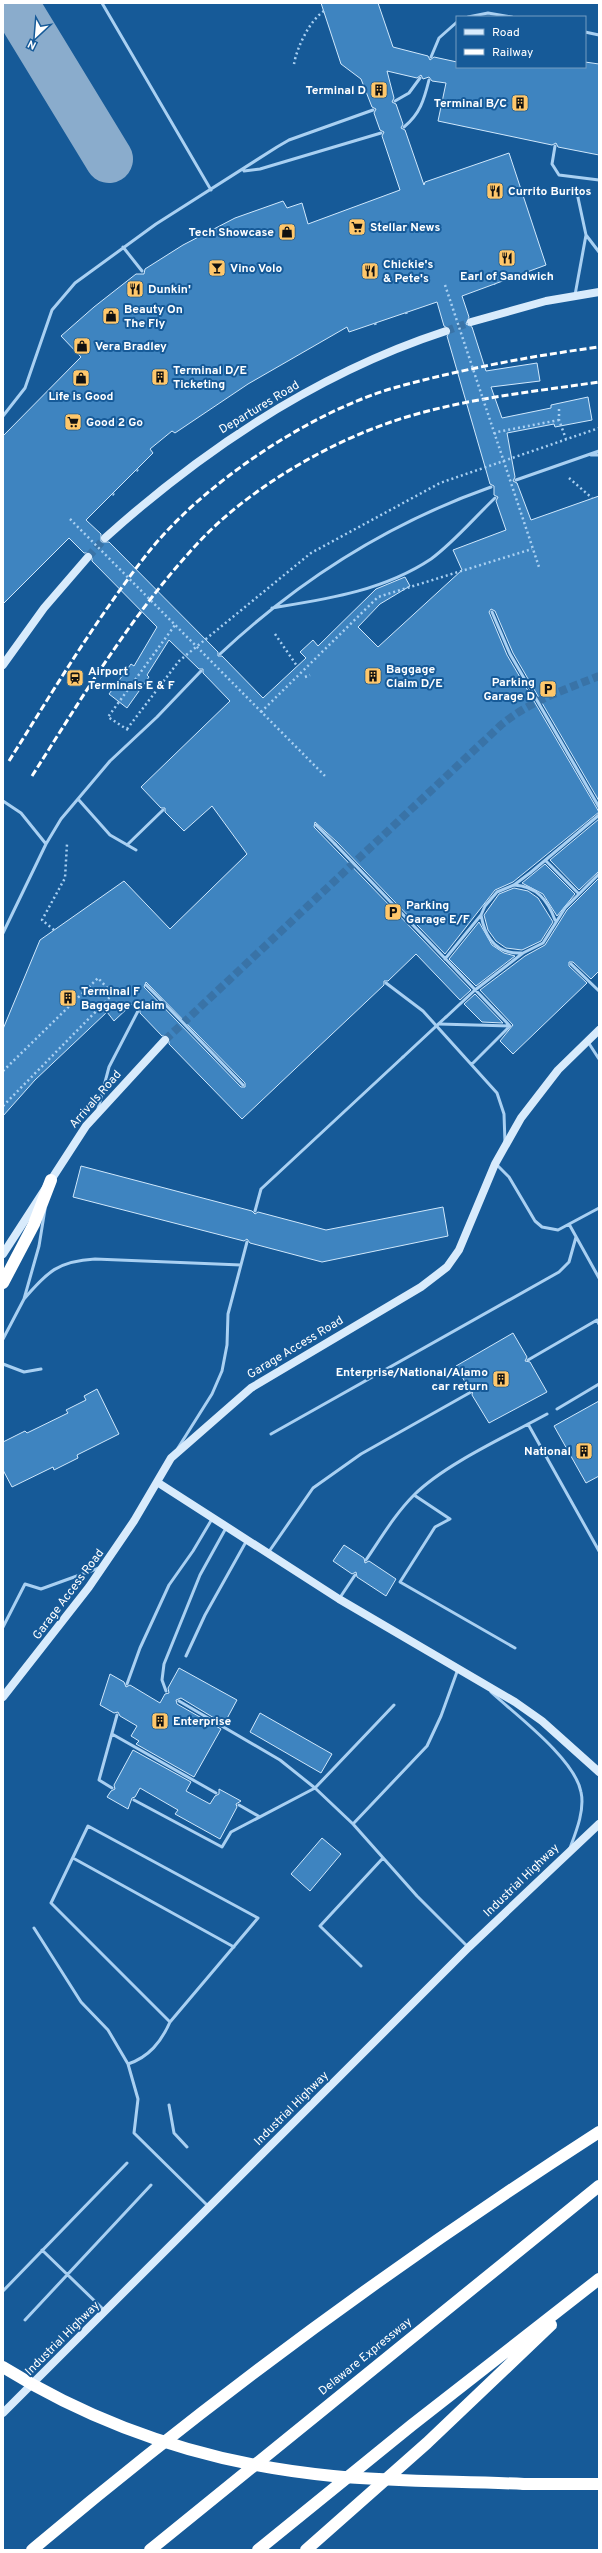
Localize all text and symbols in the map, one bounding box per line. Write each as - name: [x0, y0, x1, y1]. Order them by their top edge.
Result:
- north arrow: [16, 16, 56, 56]
- legend: [456, 16, 586, 68]
- text: Road: [492, 25, 520, 41]
- text: N: [25, 36, 39, 52]
- text: Railway: [492, 45, 533, 61]
- building icon: Terminal D: [369, 80, 389, 100]
- place label: Terminal D: [306, 83, 366, 99]
- building icon: Terminal B/C: [510, 93, 530, 113]
- place label: Terminal B/C: [434, 96, 507, 112]
- restaurant icon: Currito Buritos: [485, 181, 505, 201]
- place label: Currito Buritos: [508, 184, 591, 200]
- supermarket icon: Stellar News: [347, 217, 367, 237]
- place label: Stellar News: [370, 220, 440, 236]
- shop icon: Tech Showcase: [277, 222, 297, 242]
- place label: Tech Showcase: [189, 225, 274, 241]
- restaurant icon: Earl of Sandwich: [497, 248, 517, 268]
- place label: Chickie's & Pete's: [383, 257, 433, 287]
- bar icon: Vino Volo: [207, 258, 227, 278]
- place label: Vino Volo: [230, 261, 282, 277]
- restaurant icon: Chickie's & Pete's: [360, 261, 380, 281]
- place label: Earl of Sandwich: [460, 269, 554, 285]
- restaurant icon: Dunkin': [125, 279, 145, 299]
- place label: Dunkin': [148, 282, 191, 298]
- place label: Beauty On The Fly: [124, 302, 183, 332]
- shop icon: Beauty On The Fly: [101, 306, 121, 326]
- shop icon: Vera Bradley: [72, 336, 92, 356]
- place label: Vera Bradley: [95, 339, 167, 355]
- place label: Terminal D/E Ticketing: [173, 363, 247, 393]
- building icon: Terminal D/E Ticketing: [150, 367, 170, 387]
- shop icon: Life is Good: [71, 368, 91, 388]
- street label: Departures Road: [216, 378, 303, 438]
- place label: Life is Good: [48, 389, 114, 405]
- supermarket icon: Good 2 Go: [63, 412, 83, 432]
- place label: Good 2 Go: [86, 415, 143, 431]
- place label: Baggage Claim D/E: [386, 662, 443, 692]
- place label: Airport Terminals E & F: [88, 664, 175, 694]
- building icon: Baggage Claim D/E: [363, 666, 383, 686]
- station icon: Airport Terminals E & F: [65, 668, 85, 688]
- place label: Parking Garage D: [483, 675, 535, 705]
- parking icon: Parking Garage D: [538, 679, 558, 699]
- place label: Parking Garage E/F: [406, 898, 470, 928]
- parking icon: Parking Garage E/F: [383, 902, 403, 922]
- place label: Terminal F Baggage Claim: [81, 984, 165, 1014]
- building icon: Terminal F Baggage Claim: [58, 988, 78, 1008]
- street label: Arrivals Road: [66, 1067, 125, 1132]
- street label: Garage Access Road: [244, 1313, 347, 1383]
- place label: Enterprise/National/Alamo car return: [336, 1365, 488, 1395]
- building icon: Enterprise/National/Alamo car return: [491, 1369, 511, 1389]
- building icon: National: [574, 1441, 594, 1461]
- place label: National: [524, 1444, 571, 1460]
- street label: Garage Access Road: [29, 1546, 108, 1643]
- building icon: Enterprise: [150, 1711, 170, 1731]
- place label: Enterprise: [173, 1714, 232, 1730]
- street label: Industrial Highway: [480, 1840, 563, 1921]
- street label: Industrial Highway: [251, 2068, 332, 2149]
- street label: Industrial Highway: [22, 2298, 103, 2379]
- street label: Delaware Expressway: [316, 2314, 416, 2399]

